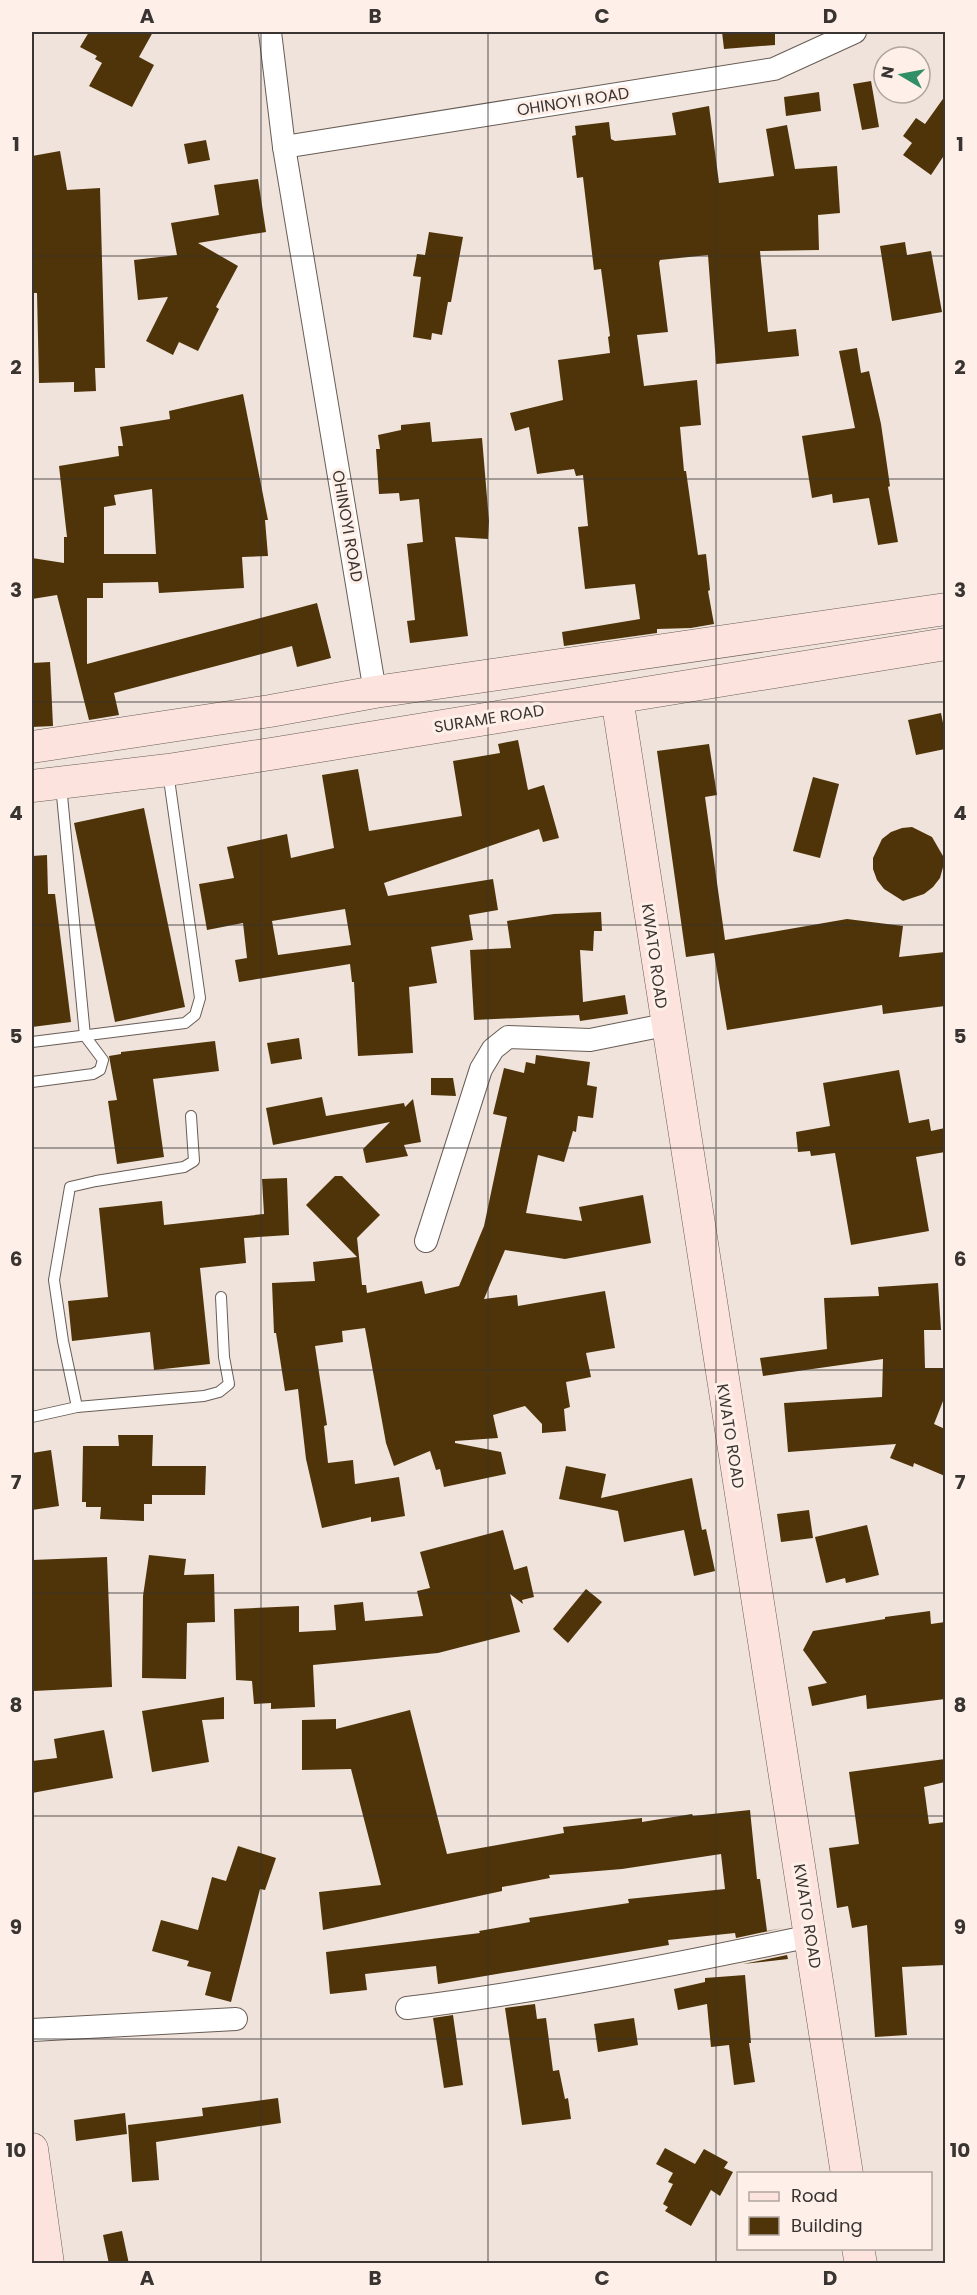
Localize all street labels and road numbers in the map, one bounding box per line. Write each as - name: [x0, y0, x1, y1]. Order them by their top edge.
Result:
- street label: OHINOYI ROAD: [515, 81, 631, 122]
- street label: OHINOYI ROAD: [326, 468, 369, 584]
- street label: SURAME ROAD: [432, 698, 546, 739]
- street label: KWATO ROAD: [636, 902, 673, 1010]
- street label: KWATO ROAD: [711, 1382, 750, 1490]
- street label: KWATO ROAD: [788, 1862, 827, 1970]

